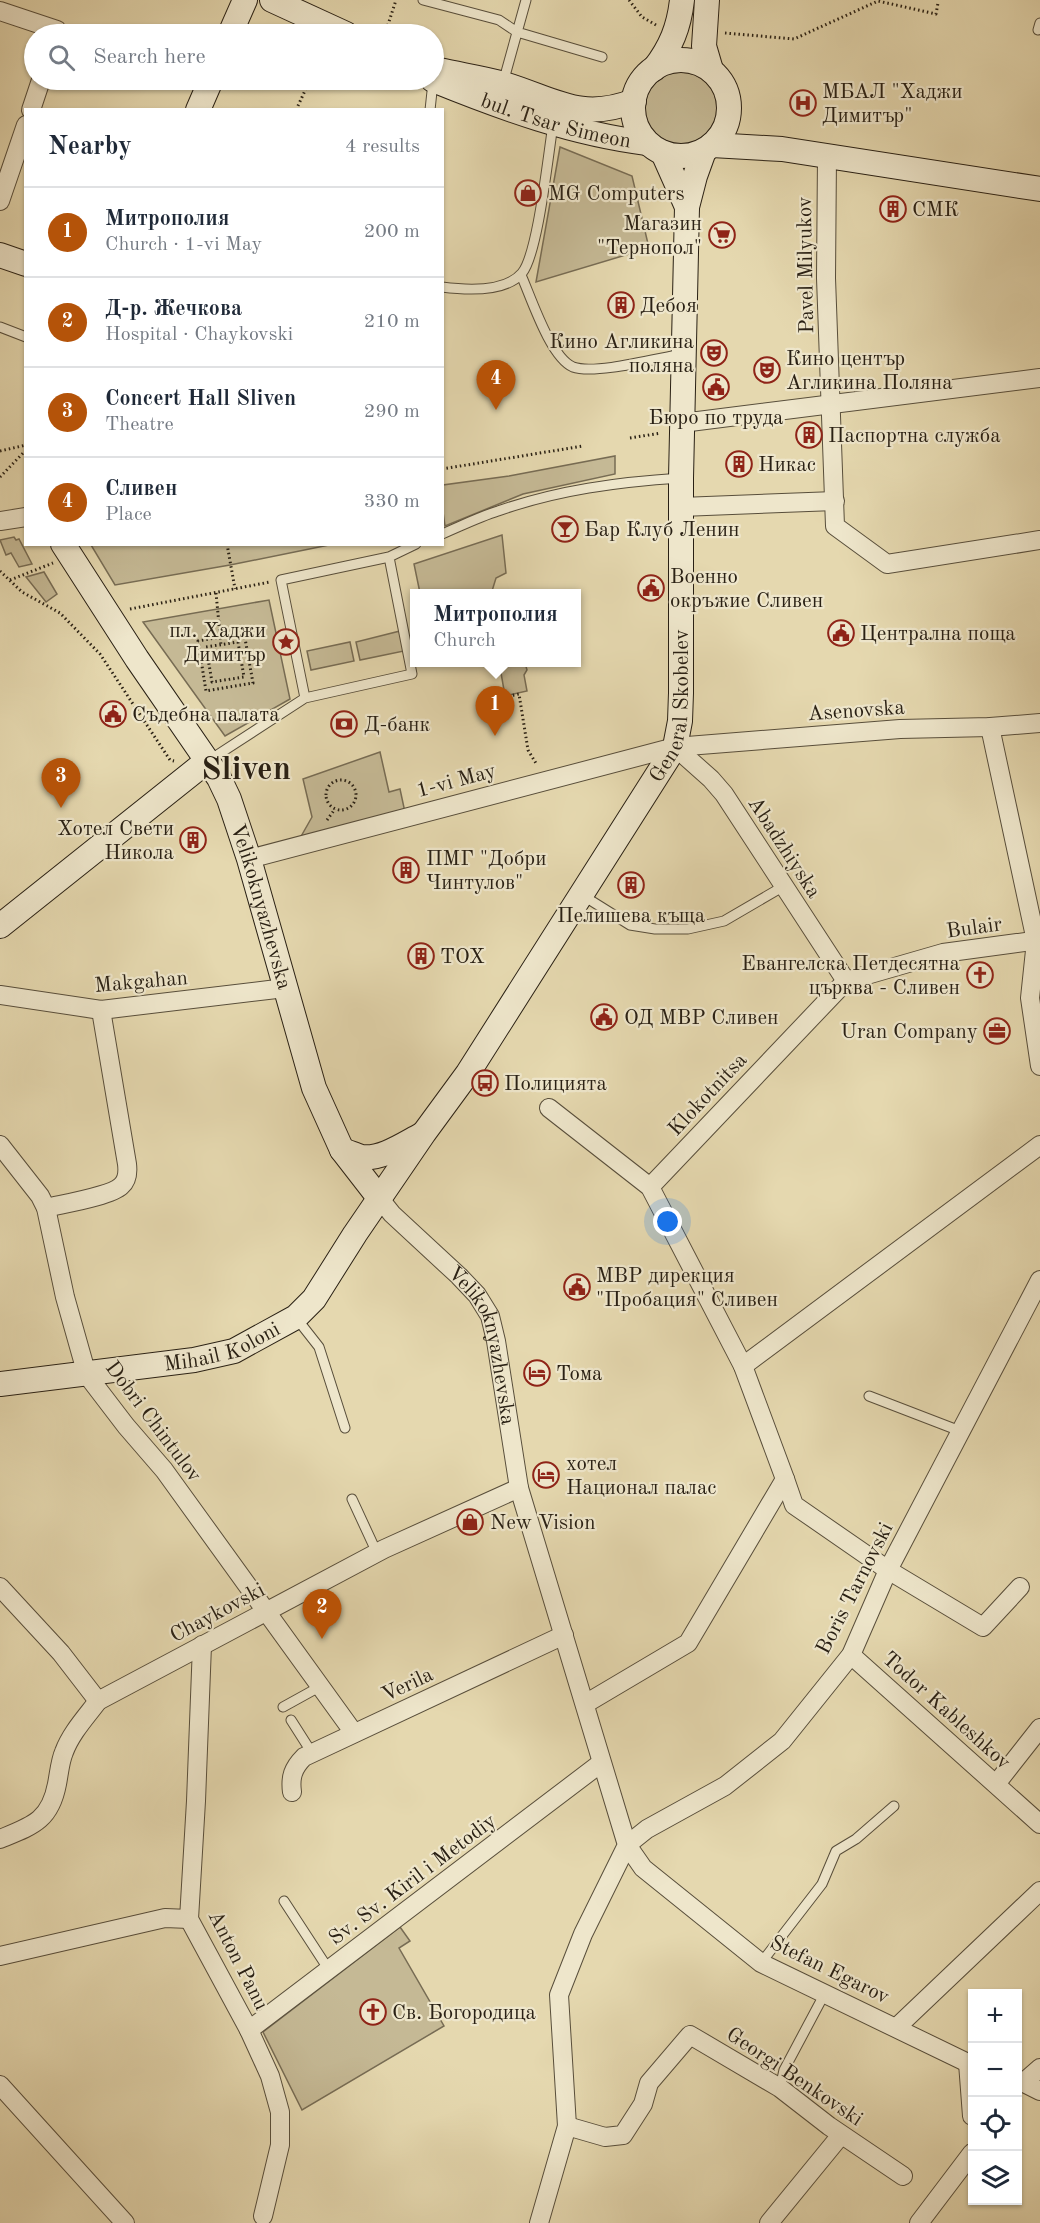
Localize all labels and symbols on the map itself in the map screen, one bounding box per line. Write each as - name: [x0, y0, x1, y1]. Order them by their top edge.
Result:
- place label: МБАЛ "Хаджи Димитър": [822, 82, 963, 127]
- hospital icon: МБАЛ "Хаджи Димитър": [788, 88, 818, 118]
- street label: bul. Tsar Simeon: [478, 91, 633, 153]
- shop icon: MG Computers: [513, 178, 543, 208]
- place label: MG Computers: [548, 184, 685, 205]
- building icon: СМК: [878, 194, 908, 224]
- street label: Pavel Milyukov: [795, 196, 818, 334]
- place label: СМК: [912, 200, 959, 221]
- place label: Магазин "Тернопол": [597, 214, 702, 259]
- supermarket icon: Магазин "Тернопол": [707, 220, 737, 250]
- building icon: Дебоя: [606, 290, 636, 320]
- place label: Дебоя: [640, 296, 697, 317]
- place label: Кино Агликина поляна: [549, 332, 694, 377]
- theatre icon: Кино Агликина поляна: [699, 338, 729, 368]
- place label: Кино център Агликина Поляна: [786, 349, 953, 394]
- theatre icon: Кино център Агликина Поляна: [752, 355, 782, 385]
- pin: 4: [476, 360, 516, 410]
- public building icon: Бюро по труда: [701, 372, 731, 402]
- place label: Бюро по труда: [649, 408, 783, 429]
- building icon: Паспортна служба: [794, 420, 824, 450]
- place label: Паспортна служба: [828, 426, 1001, 447]
- building icon: Никас: [724, 449, 754, 479]
- place label: Никас: [758, 455, 816, 476]
- bar icon: Бар Клуб Ленин: [550, 514, 580, 544]
- place label: Бар Клуб Ленин: [584, 520, 740, 541]
- place label: Военно окръжие Сливен: [670, 567, 823, 612]
- public building icon: Военно окръжие Сливен: [636, 573, 666, 603]
- public building icon: Централна поща: [826, 618, 856, 648]
- place label: пл. Хаджи Димитър: [169, 621, 266, 666]
- place label: Централна поща: [860, 624, 1016, 645]
- place icon: пл. Хаджи Димитър: [271, 627, 301, 657]
- street label: General Skobelev: [646, 629, 693, 787]
- pin: 1: [476, 686, 514, 736]
- street label: Asenovska: [807, 698, 905, 725]
- public building icon: Съдебна палата: [98, 699, 128, 729]
- place label: Съдебна палата: [132, 705, 280, 726]
- bank icon: Д-банк: [329, 709, 359, 739]
- place label: Д-банк: [364, 715, 431, 736]
- district label: Sliven: [201, 754, 291, 787]
- pin: 3: [42, 758, 80, 808]
- street label: 1-vi May: [414, 761, 498, 802]
- street label: Abadzhiyska: [743, 793, 824, 902]
- place label: Хотел Свети Никола: [57, 819, 174, 864]
- street label: Velikoknyazhevska: [226, 821, 295, 992]
- building icon: Хотел Свети Никола: [178, 825, 208, 855]
- place label: ПМГ "Добри Чинтулов": [426, 849, 547, 894]
- building icon: ПМГ "Добри Чинтулов": [391, 855, 421, 885]
- building icon: Пелишева къща: [616, 870, 646, 900]
- place label: Пелишева къща: [557, 906, 705, 927]
- street label: Bulair: [945, 914, 1004, 943]
- building icon: ТОХ: [406, 941, 436, 971]
- place label: ТОХ: [440, 947, 485, 968]
- place label: Евангелска Петдесятна църква - Сливен: [741, 954, 960, 999]
- church icon: Евангелска Петдесятна църква - Сливен: [965, 960, 995, 990]
- street label: Makgahan: [94, 968, 189, 997]
- public building icon: ОД МВР Сливен: [589, 1002, 619, 1032]
- place label: ОД МВР Сливен: [624, 1008, 779, 1029]
- office icon: Uran Company: [982, 1016, 1012, 1046]
- place label: Uran Company: [841, 1022, 978, 1043]
- street label: Klokotnitsa: [665, 1050, 751, 1140]
- bus stop icon: Полицията: [470, 1068, 500, 1098]
- place label: Полицията: [504, 1074, 607, 1095]
- your location: [653, 1207, 682, 1236]
- street label: Velikoknyazhevska: [443, 1262, 518, 1427]
- place label: МВР дирекция "Пробация" Сливен: [596, 1266, 778, 1311]
- public building icon: МВР дирекция "Пробация" Сливен: [562, 1272, 592, 1302]
- street label: Mihail Koloni: [163, 1319, 284, 1376]
- street label: Dobri Chintulov: [101, 1358, 205, 1486]
- hotel icon: Тома: [522, 1358, 552, 1388]
- place label: Тома: [556, 1364, 602, 1385]
- place label: хотел Национал палас: [566, 1454, 717, 1499]
- hotel icon: хотел Национал палас: [531, 1460, 561, 1490]
- shop icon: New Vision: [455, 1507, 485, 1537]
- place label: New Vision: [490, 1513, 596, 1534]
- street label: Boris Tarnovski: [813, 1519, 898, 1658]
- street label: Chaykovski: [167, 1580, 269, 1647]
- pin: 2: [302, 1590, 342, 1639]
- street label: Todor Kableshkov: [878, 1648, 1014, 1774]
- street label: Verila: [379, 1664, 437, 1706]
- street label: Sv. Sv. Kiril i Metodiy: [325, 1811, 500, 1950]
- street label: Anton Panu: [204, 1908, 272, 2014]
- street label: Stefan Egarov: [766, 1932, 892, 2008]
- church icon: Св. Богородица: [358, 1997, 388, 2027]
- place label: Св. Богородица: [392, 2003, 536, 2024]
- street label: Georgi Benkovski: [722, 2024, 866, 2131]

